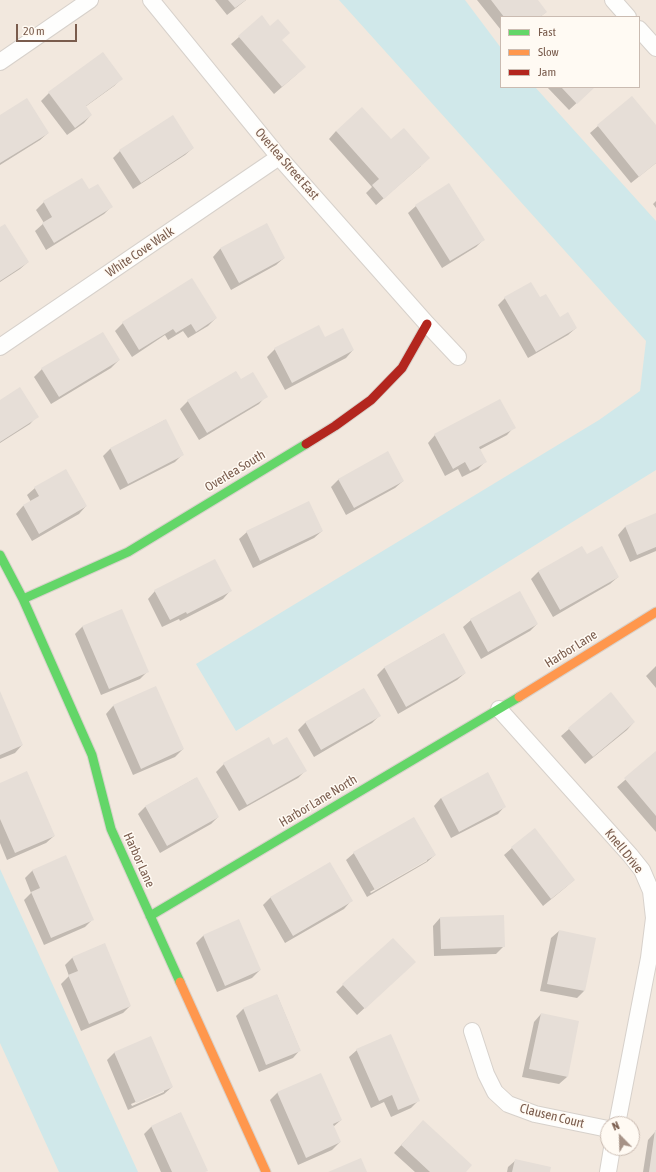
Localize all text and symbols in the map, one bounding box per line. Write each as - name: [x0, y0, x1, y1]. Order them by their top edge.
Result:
- scale bar: [18, 16, 79, 42]
- legend: [500, 16, 640, 88]
- text: 20 m: [23, 24, 45, 38]
- text: Fast: [538, 25, 556, 39]
- text: Slow: [538, 45, 559, 59]
- text: Jam: [538, 65, 556, 79]
- street label: Overlea Street East: [252, 125, 322, 203]
- street label: White Cove Walk: [103, 223, 177, 281]
- street label: Overlea South: [202, 447, 268, 495]
- street label: Harbor Lane: [542, 627, 600, 671]
- street label: Harbor Lane North: [276, 772, 360, 830]
- street label: Knell Drive: [601, 826, 647, 876]
- street label: Harbor Lane: [120, 830, 158, 890]
- street label: Clausen Court: [518, 1100, 586, 1132]
- north arrow: [600, 1116, 640, 1156]
- text: N: [610, 1119, 621, 1133]

